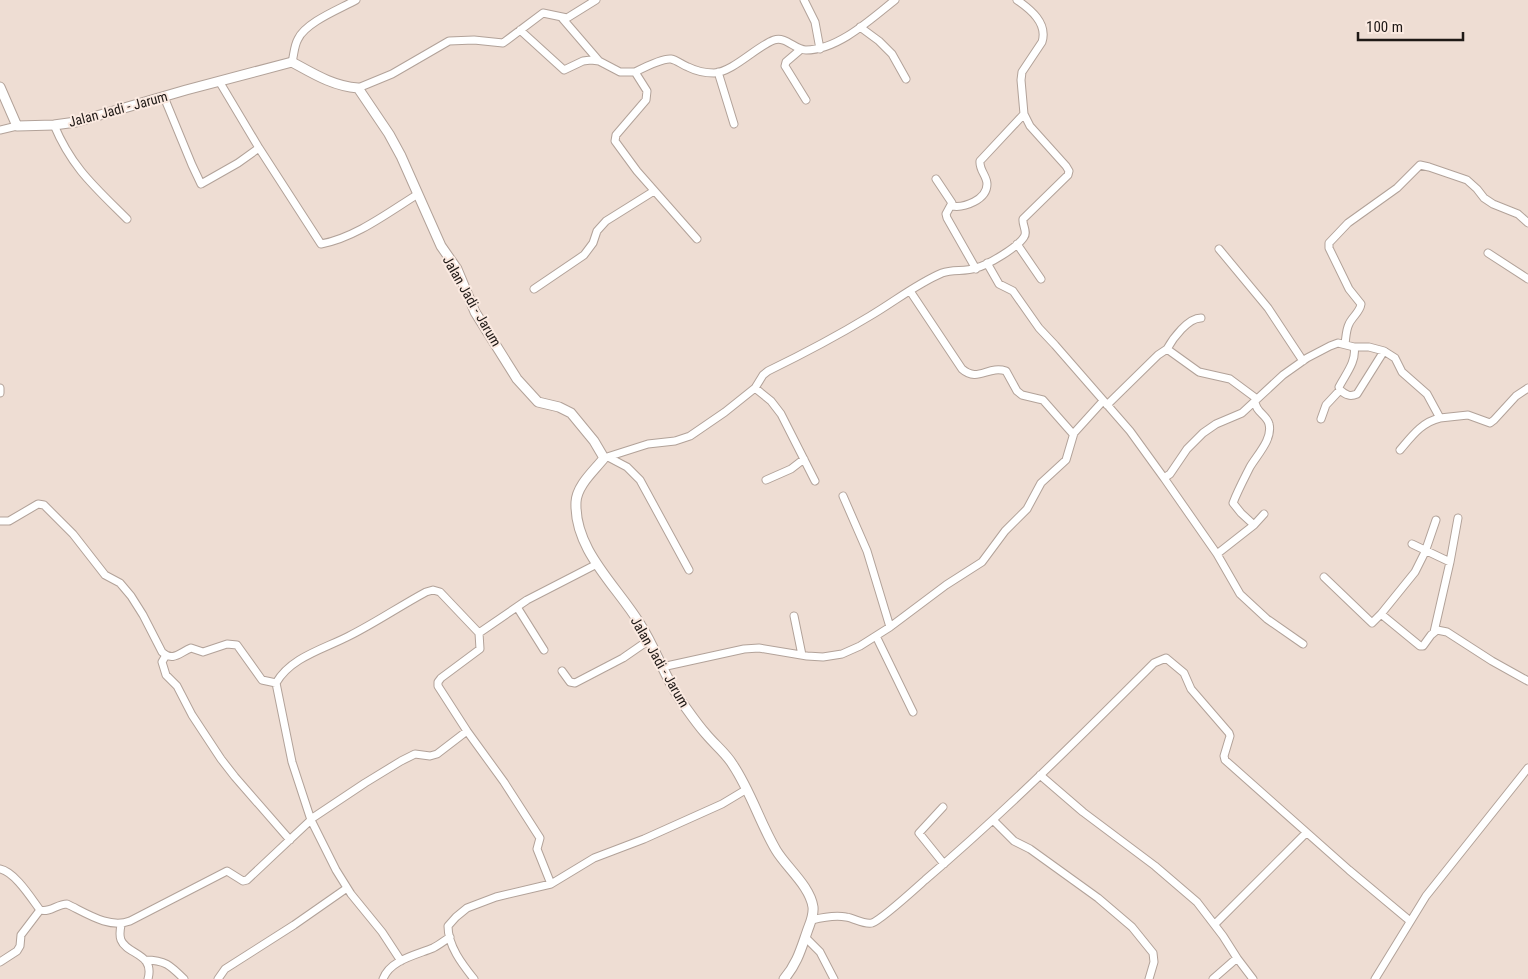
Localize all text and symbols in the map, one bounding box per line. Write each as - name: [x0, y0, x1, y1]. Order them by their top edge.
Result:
- scale bar: [1358, 10, 1463, 42]
- text: 100 m: [1366, 18, 1403, 36]
- street label: Jalan Jadi - Jarum: [67, 88, 169, 130]
- street label: Jalan Jadi - Jarum: [440, 253, 504, 349]
- street label: Jalan Jadi - Jarum: [628, 614, 692, 710]

